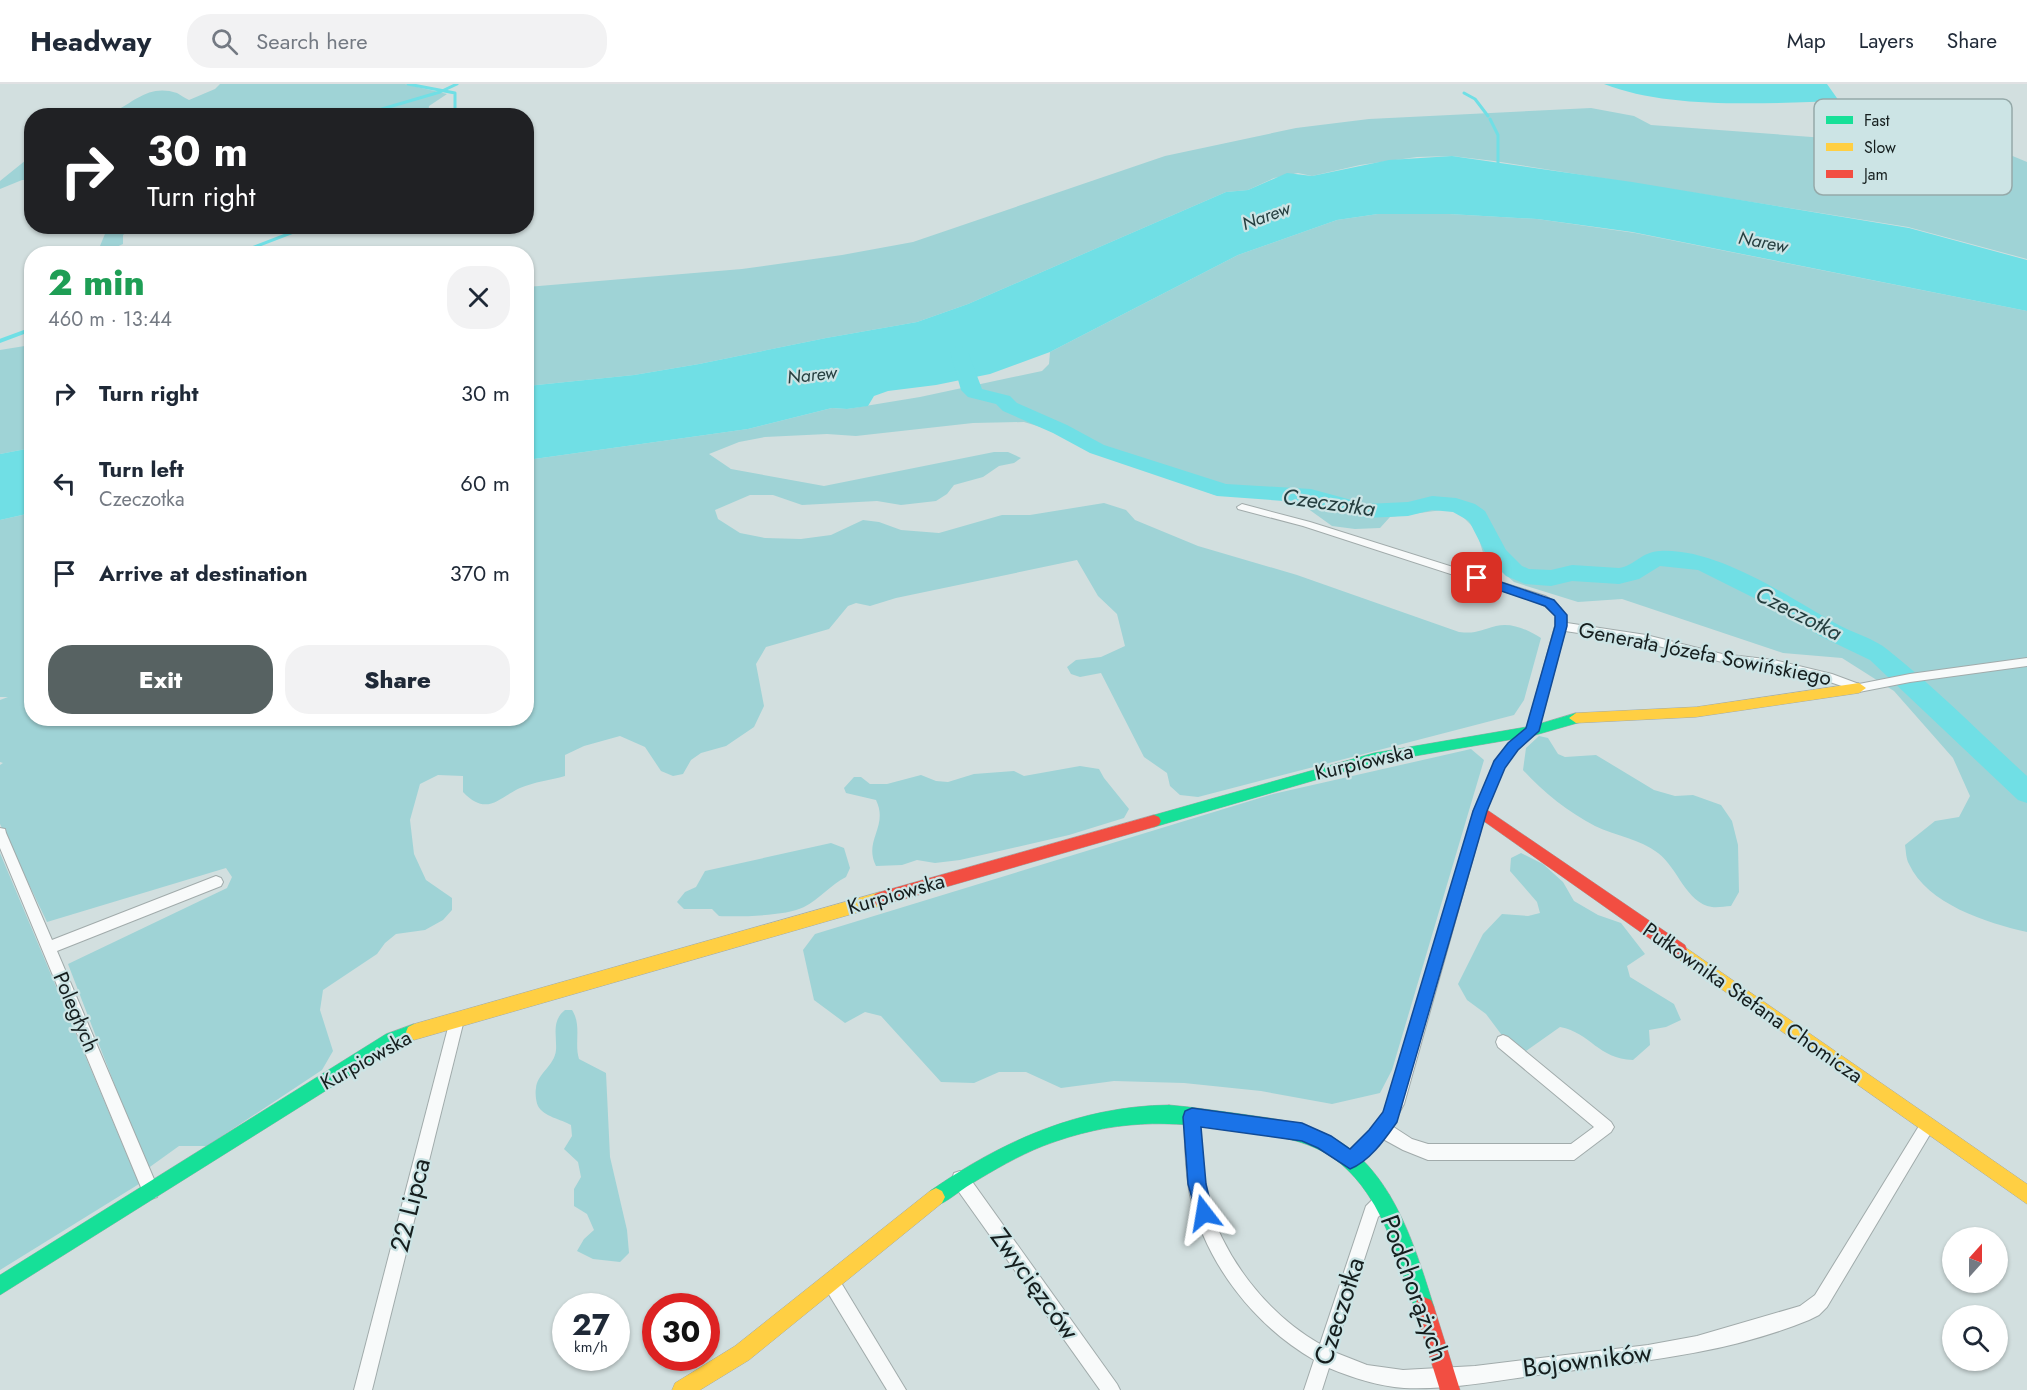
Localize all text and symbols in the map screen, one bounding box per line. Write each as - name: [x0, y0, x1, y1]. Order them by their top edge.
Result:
- search box: [187, 14, 607, 68]
- text: Headway: [30, 21, 151, 62]
- icon: search: [208, 25, 241, 58]
- text: Search here: [256, 25, 368, 57]
- text: Map: [1787, 26, 1826, 56]
- text: Layers: [1859, 26, 1914, 56]
- text: Share: [1947, 26, 1997, 56]
- legend: [1814, 99, 2012, 195]
- text: Fast: [1864, 109, 1890, 132]
- text: 30 m: [147, 121, 248, 182]
- icon: right: [48, 132, 126, 210]
- text: Slow: [1864, 136, 1896, 159]
- text: Jam: [1862, 163, 1888, 186]
- text: Turn right: [147, 177, 255, 216]
- water label: Narew: [1238, 195, 1295, 237]
- water label: Narew: [1736, 224, 1791, 260]
- text: 2 min: [48, 256, 145, 308]
- button: close: [447, 266, 510, 329]
- text: 460 m · 13:44: [48, 305, 172, 334]
- water label: Narew: [786, 359, 839, 391]
- icon: right: [48, 377, 81, 410]
- text: Turn right: [99, 377, 199, 409]
- text: 30 m: [461, 377, 510, 409]
- text: Turn left: [99, 453, 184, 485]
- icon: left: [48, 467, 81, 500]
- text: 60 m: [460, 467, 510, 499]
- water label: Czeczotka: [1281, 480, 1377, 524]
- text: Czeczotka: [99, 485, 185, 514]
- pin: [1451, 552, 1502, 603]
- icon: arrive: [48, 557, 81, 590]
- text: Arrive at destination: [99, 557, 308, 589]
- text: 370 m: [450, 557, 510, 589]
- icon: arrive: [1460, 561, 1493, 594]
- water label: Czeczotka: [1750, 578, 1848, 648]
- street label: Generała Józefa Sowińskiego: [1576, 615, 1834, 693]
- button: Exit: [48, 645, 273, 714]
- button: Share: [285, 645, 510, 714]
- street label: Kurpiowska: [1312, 736, 1416, 788]
- street label: Kurpiowska: [844, 866, 948, 922]
- street label: Pułkownika Stefana Chomicza: [1637, 915, 1869, 1091]
- street label: Poległych: [46, 967, 106, 1057]
- street label: Kurpiowska: [315, 1023, 417, 1097]
- street label: 22 Lipca: [380, 1154, 440, 1256]
- position arrow: [1172, 1181, 1236, 1245]
- street label: Podchorążych: [1371, 1209, 1459, 1367]
- street label: Zwycięzców: [981, 1220, 1089, 1348]
- north arrow: [1942, 1227, 2008, 1293]
- map controls: [1942, 1227, 2008, 1371]
- street label: Czeczotka: [1304, 1252, 1374, 1370]
- speed limit sign: 30: [642, 1293, 720, 1371]
- text: 27: [572, 1303, 610, 1346]
- button: search: [1942, 1305, 2008, 1371]
- street label: Bojowników: [1520, 1333, 1654, 1387]
- text: km/h: [574, 1336, 608, 1358]

